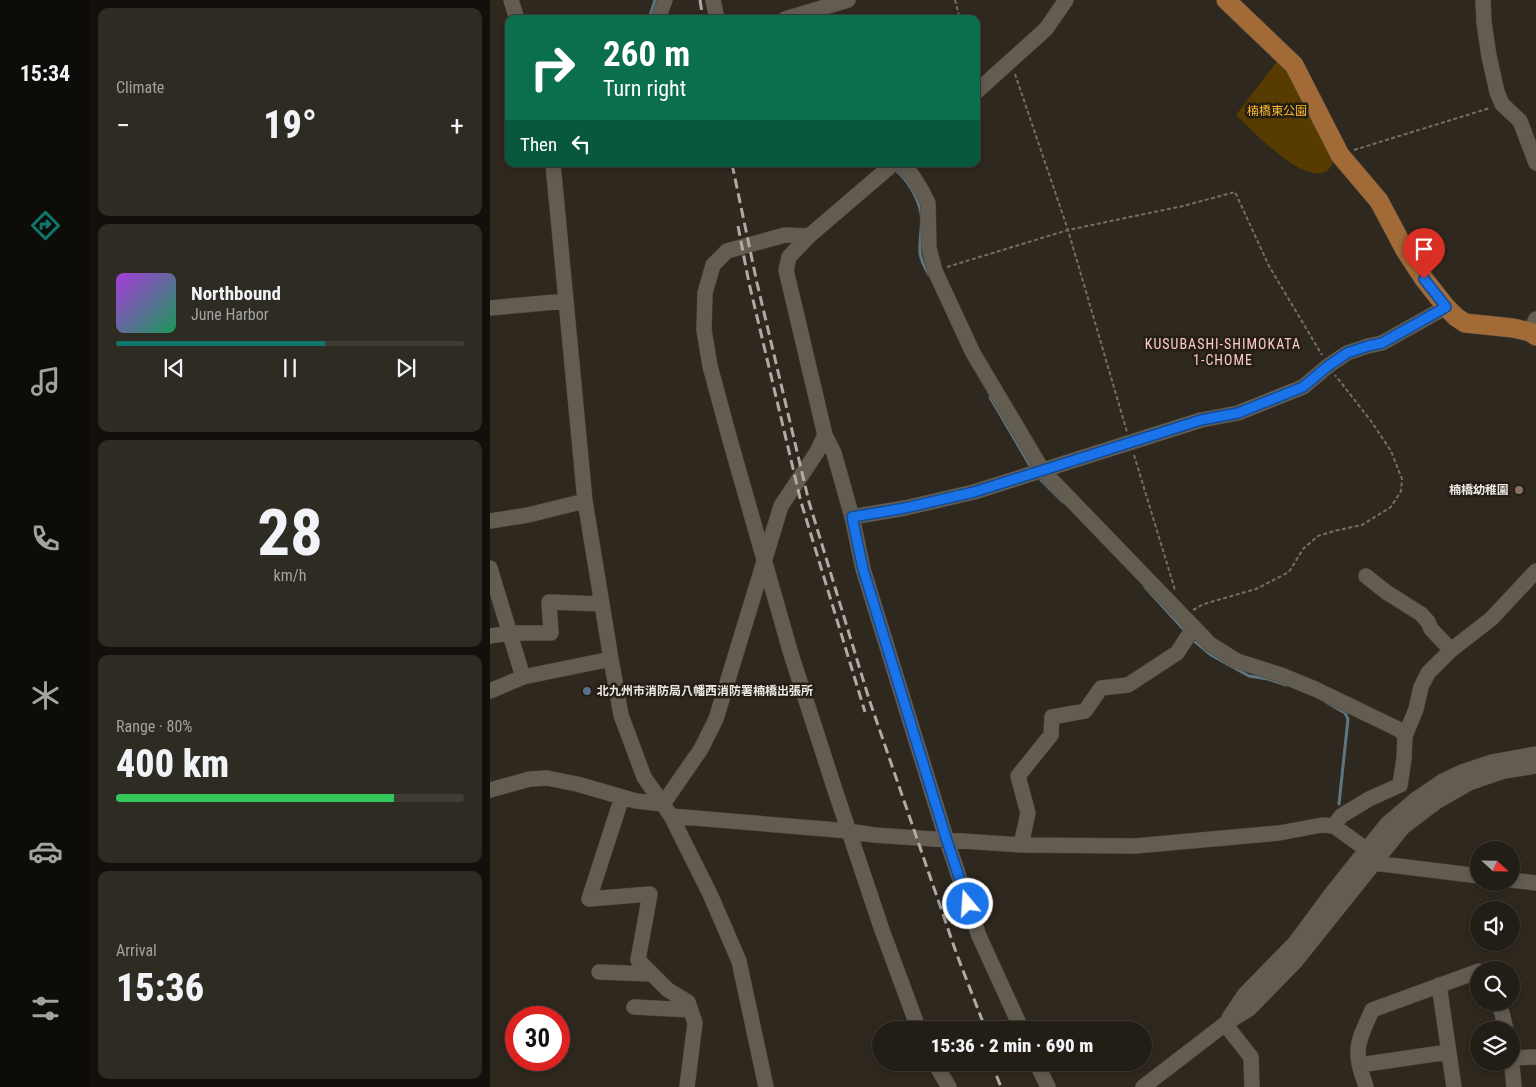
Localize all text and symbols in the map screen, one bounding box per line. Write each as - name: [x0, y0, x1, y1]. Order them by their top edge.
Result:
- text: 260 m: [603, 34, 690, 75]
- icon: right: [520, 35, 585, 100]
- text: 15:34: [20, 61, 70, 86]
- text: Turn right: [603, 76, 686, 101]
- text: Climate: [116, 78, 164, 97]
- text: 19°: [263, 103, 317, 147]
- park label: 楠橋東公園: [1247, 104, 1307, 118]
- text: −: [116, 109, 130, 142]
- text: +: [450, 109, 464, 142]
- icon: left: [567, 130, 595, 158]
- text: Then: [520, 133, 557, 156]
- icon: directions: [28, 208, 63, 243]
- pin: [1403, 228, 1445, 279]
- icon: arrive: [1410, 235, 1438, 263]
- text: Northbound: [191, 282, 281, 305]
- text: June Harbor: [191, 305, 269, 324]
- district label: KUSUBASHI-SHIMOKATA 1-CHOME: [1145, 336, 1301, 368]
- icon: previous: [160, 354, 188, 382]
- icon: pause: [276, 354, 304, 382]
- icon: next: [392, 354, 420, 382]
- icon: music: [28, 364, 63, 399]
- place label: 楠橋幼稚園: [1449, 483, 1509, 497]
- marker: 楠橋幼稚園: [1513, 484, 1525, 496]
- text: 28: [257, 495, 323, 571]
- icon: phone: [28, 521, 63, 556]
- text: km/h: [274, 566, 306, 585]
- icon: climate: [28, 678, 63, 713]
- place label: 北九州市消防局八幡西消防署楠橋出張所: [597, 684, 813, 698]
- marker: 北九州市消防局八幡西消防署楠橋出張所: [581, 685, 593, 697]
- text: Range · 80%: [116, 717, 192, 736]
- text: 400 km: [116, 742, 229, 786]
- icon: car: [28, 834, 63, 869]
- north arrow: [1470, 841, 1520, 891]
- map controls: [1470, 841, 1520, 1071]
- position arrow: [941, 877, 993, 929]
- button: sound: [1470, 901, 1520, 951]
- text: Arrival: [116, 941, 157, 960]
- button: search: [1470, 961, 1520, 1011]
- text: 15:36: [116, 966, 204, 1010]
- icon: filters: [28, 991, 63, 1026]
- speed limit sign: 30: [505, 1006, 570, 1071]
- button: layers: [1470, 1021, 1520, 1071]
- text: 15:36 · 2 min · 690 m: [931, 1034, 1093, 1057]

